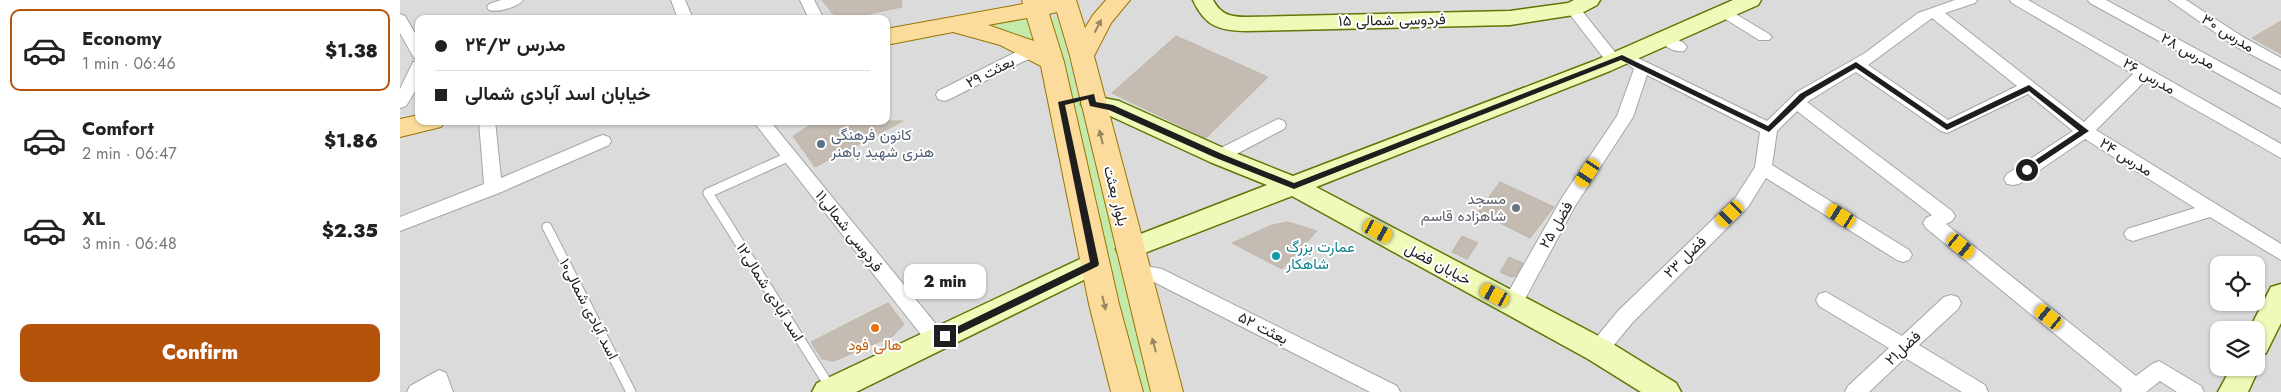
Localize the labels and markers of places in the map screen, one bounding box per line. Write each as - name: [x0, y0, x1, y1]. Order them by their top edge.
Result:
- place label: کانون فرهنگی هنری شهید باهنر: [830, 124, 934, 163]
- marker: کانون فرهنگی هنری شهید باهنر: [815, 138, 827, 150]
- place label: مسجد شاهزاده قاسم: [1421, 188, 1506, 227]
- marker: مسجد شاهزاده قاسم: [1510, 202, 1522, 214]
- place label: عمارت بزرگ شاهکار: [1285, 236, 1355, 275]
- marker: عمارت بزرگ شاهکار: [1270, 250, 1282, 262]
- marker: هالی فود: [869, 322, 881, 334]
- place label: هالی فود: [848, 334, 902, 356]

